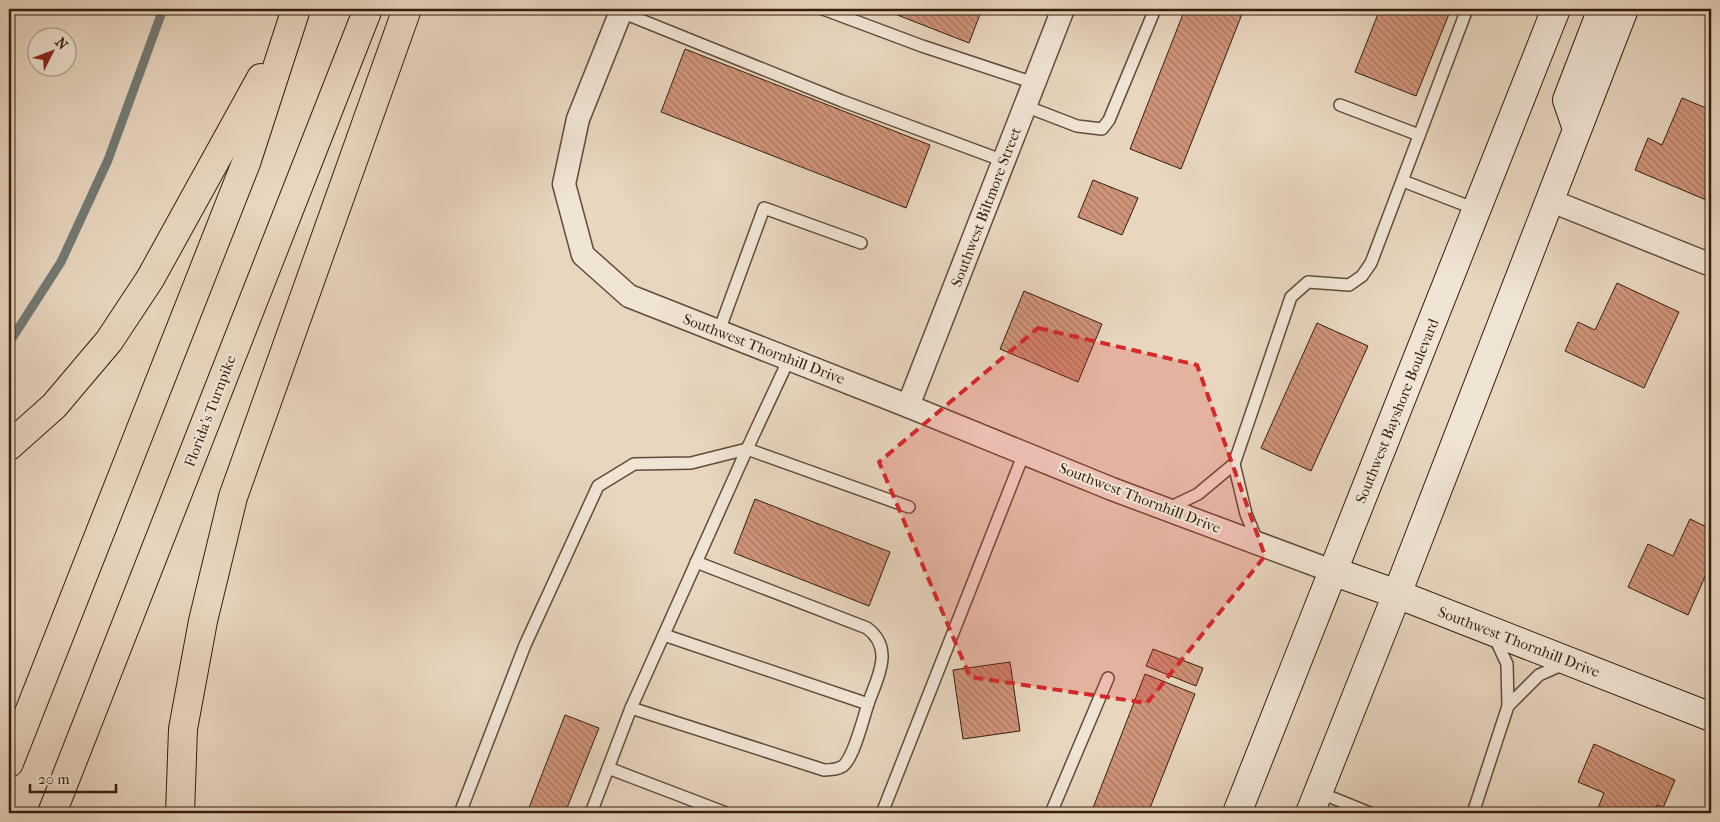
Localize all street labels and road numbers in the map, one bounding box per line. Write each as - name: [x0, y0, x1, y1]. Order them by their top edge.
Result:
- street label: Southwest Biltmore Street: [947, 124, 1025, 289]
- street label: Southwest Thornhill Drive: [681, 310, 848, 388]
- street label: Southwest Bayshore Boulevard: [1352, 315, 1443, 506]
- street label: Florida's Turnpike: [180, 352, 240, 469]
- street label: Southwest Thornhill Drive: [1057, 459, 1224, 537]
- street label: Southwest Thornhill Drive: [1436, 603, 1603, 681]

